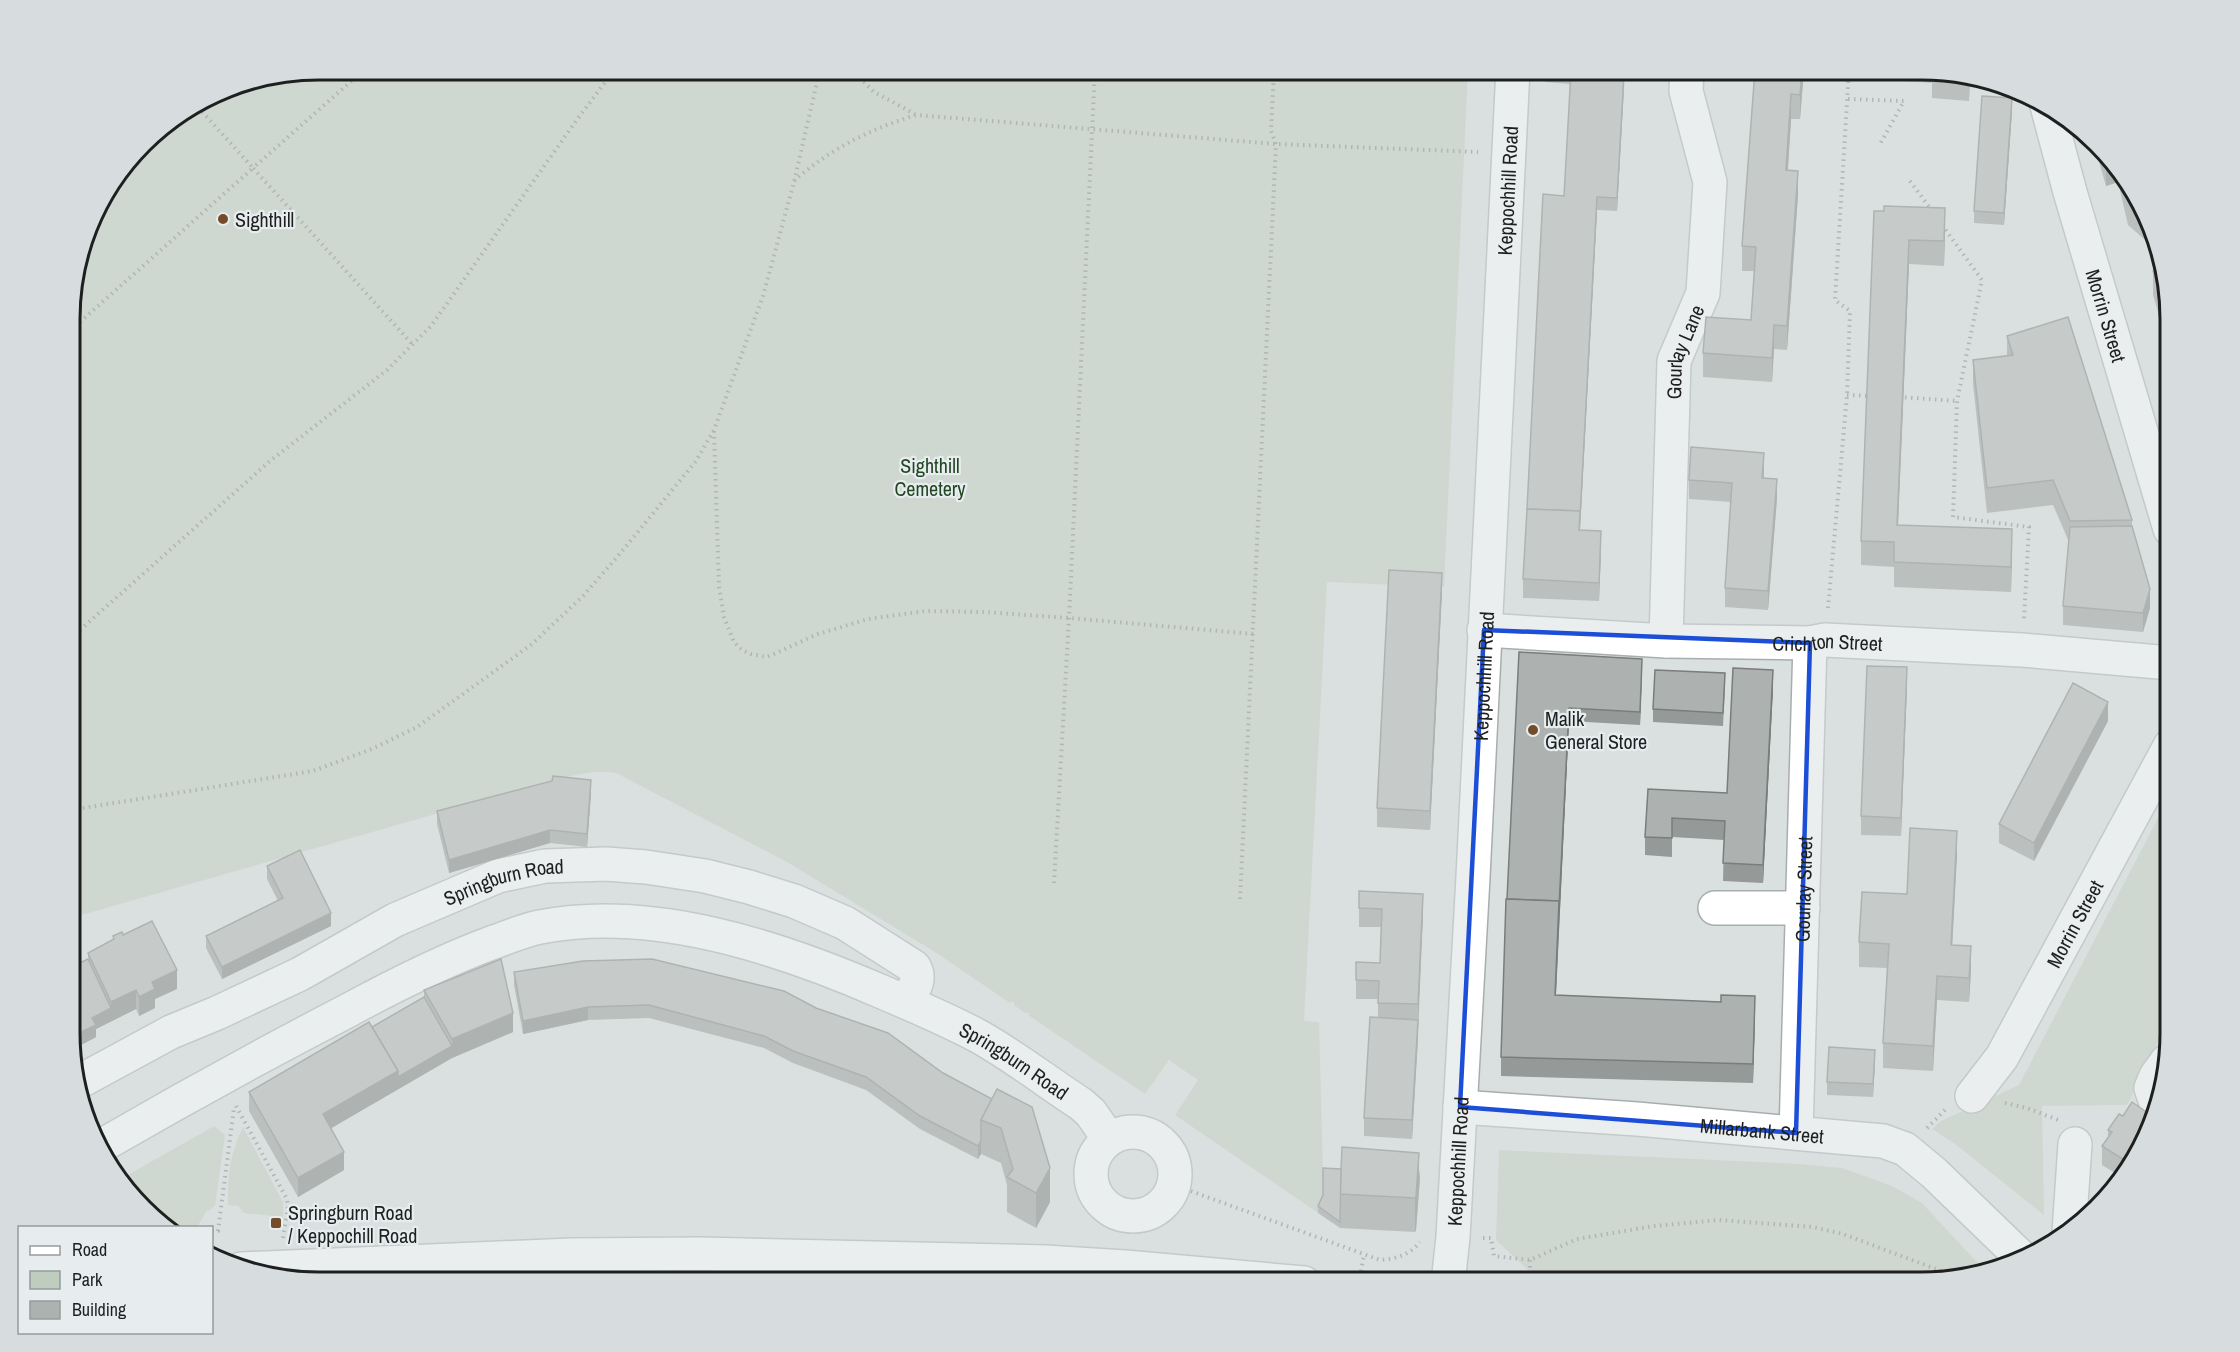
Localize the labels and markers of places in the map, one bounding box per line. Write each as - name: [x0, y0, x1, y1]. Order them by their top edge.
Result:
- place label: Sighthill: [235, 206, 294, 233]
- marker: Sighthill: [216, 212, 230, 226]
- place label: Malik General Store: [1545, 705, 1647, 755]
- marker: Malik General Store: [1526, 723, 1540, 737]
- place label: Springburn Road / Keppochill Road: [288, 1199, 417, 1249]
- marker: Springburn Road / Keppochill Road: [269, 1216, 283, 1230]

